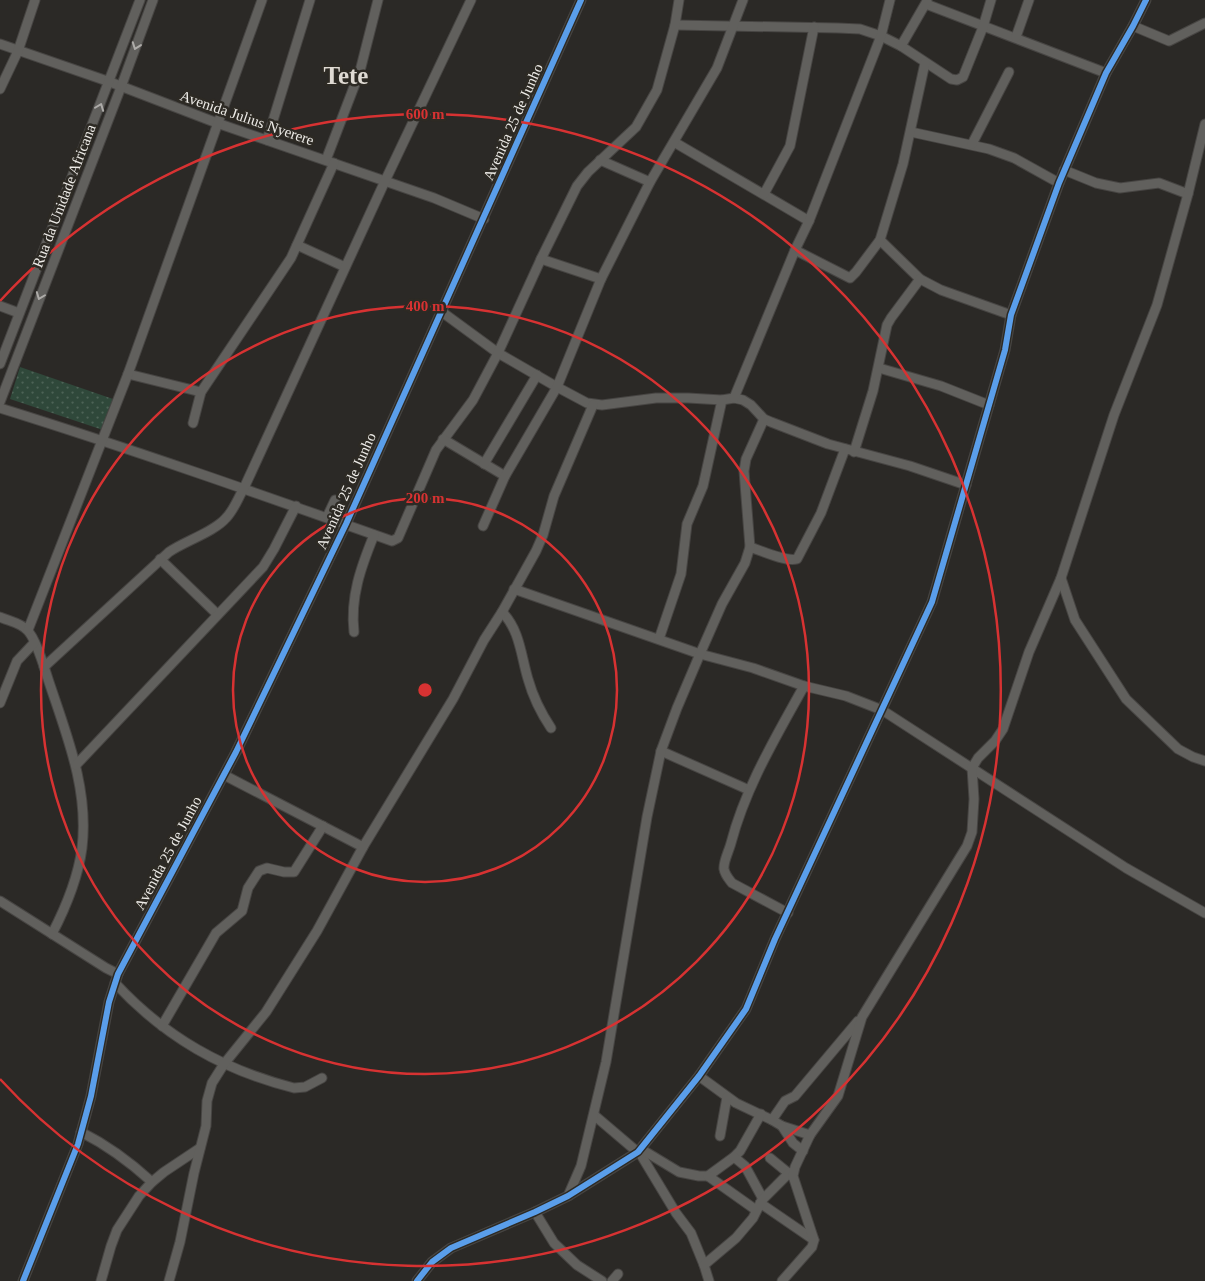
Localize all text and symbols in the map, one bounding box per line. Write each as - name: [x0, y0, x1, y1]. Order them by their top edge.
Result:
- one-way arrow: [132, 41, 142, 50]
- street label: Avenida 25 de Junho: [480, 61, 546, 183]
- district label: Tete: [324, 62, 368, 89]
- street label: Avenida Julius Nyerere: [178, 88, 316, 149]
- one-way arrow: [95, 103, 105, 111]
- text: 600 m: [406, 106, 445, 122]
- street label: Rua da Unidade Africana: [29, 122, 99, 270]
- one-way arrow: [36, 291, 46, 299]
- text: 400 m: [406, 298, 445, 314]
- street label: Avenida 25 de Junho: [313, 430, 379, 552]
- text: 200 m: [406, 490, 445, 506]
- centre of rings: [416, 681, 434, 699]
- street label: Avenida 25 de Junho: [131, 794, 205, 912]

